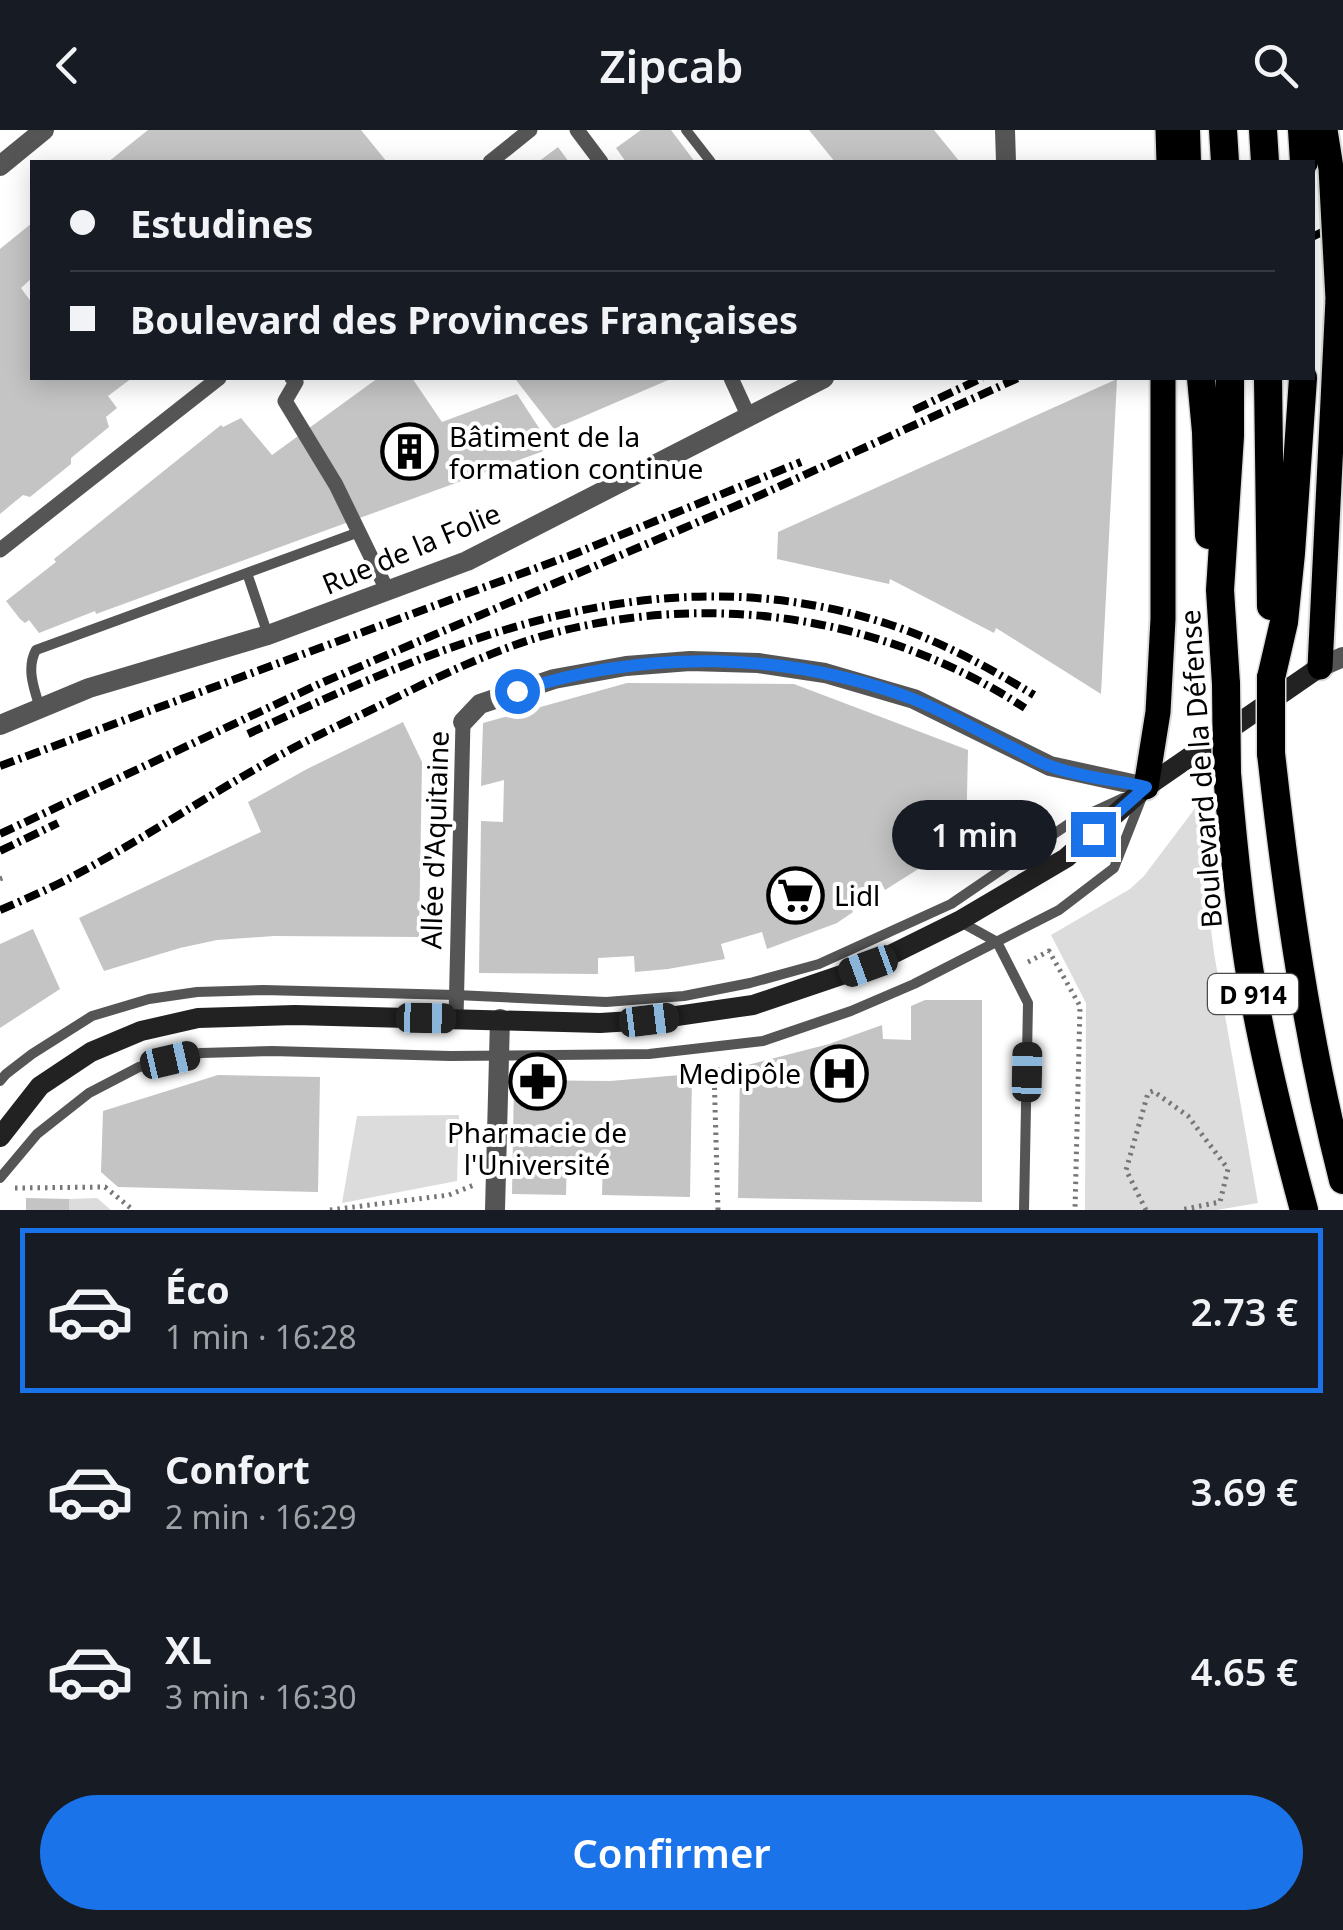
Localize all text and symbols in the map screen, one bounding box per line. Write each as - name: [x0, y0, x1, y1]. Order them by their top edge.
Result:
- text: Zipcab: [600, 35, 743, 96]
- icon: back: [40, 38, 95, 93]
- icon: search: [1248, 38, 1303, 93]
- text: Estudines: [130, 197, 313, 249]
- text: Boulevard des Provinces Françaises: [130, 293, 798, 345]
- place label: Bâtiment de la formation continue: [449, 417, 703, 487]
- building icon: Bâtiment de la formation continue: [380, 422, 440, 482]
- street label: Rue de la Folie: [316, 493, 506, 603]
- street label: Boulevard de la Défense: [1170, 609, 1230, 929]
- route start: [495, 669, 540, 714]
- street label: Allée d'Aquitaine: [411, 730, 457, 950]
- callout: 1 min: [893, 799, 1058, 869]
- route end: [1071, 812, 1116, 857]
- text: 1 min: [931, 813, 1018, 856]
- supermarket icon: Lidl: [765, 865, 825, 925]
- place label: Lidl: [834, 876, 880, 914]
- car: [835, 942, 901, 990]
- road number: D 914: [1208, 974, 1298, 1014]
- car: [617, 1001, 681, 1039]
- car: [396, 1002, 456, 1034]
- car: [137, 1039, 203, 1081]
- car: [1011, 1042, 1043, 1102]
- hospital icon: Medipôle: [810, 1043, 870, 1103]
- pharmacy icon: Pharmacie de l'Université: [507, 1051, 567, 1111]
- place label: Medipôle: [678, 1054, 801, 1092]
- place label: Pharmacie de l'Université: [447, 1113, 627, 1183]
- text: Éco: [165, 1263, 230, 1315]
- icon: car: [45, 1266, 135, 1356]
- text: 2.73 €: [1191, 1285, 1298, 1337]
- text: 1 min · 16:28: [165, 1315, 357, 1358]
- text: Confort: [165, 1443, 310, 1495]
- icon: car: [45, 1446, 135, 1536]
- text: 3.69 €: [1191, 1465, 1298, 1517]
- text: 2 min · 16:29: [165, 1495, 357, 1538]
- text: XL: [165, 1623, 212, 1675]
- icon: car: [45, 1626, 135, 1716]
- text: 4.65 €: [1191, 1645, 1298, 1697]
- text: 3 min · 16:30: [165, 1675, 357, 1718]
- button: Confirmer: [40, 1795, 1303, 1910]

